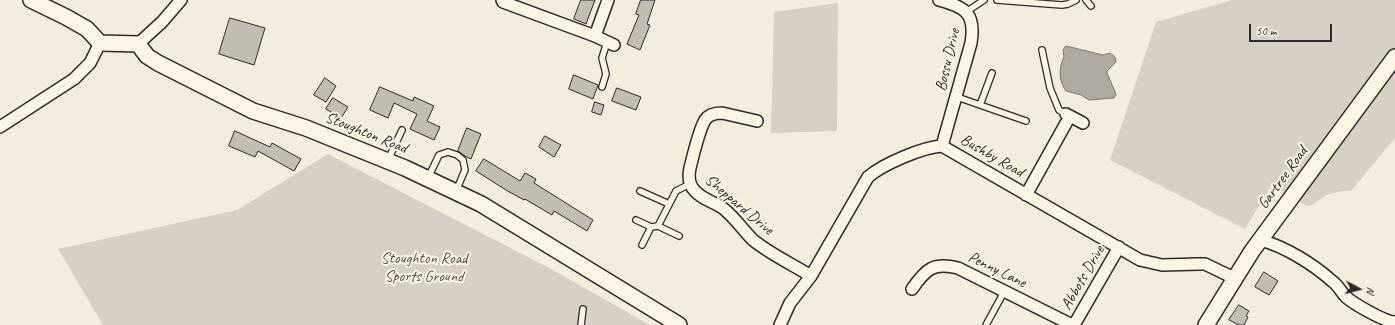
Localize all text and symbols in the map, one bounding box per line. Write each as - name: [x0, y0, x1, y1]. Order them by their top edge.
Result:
- scale bar: [1251, 16, 1334, 42]
- text: 50 m: [1256, 23, 1276, 39]
- street label: Bossu Drive: [932, 27, 964, 93]
- street label: Stoughton Road: [322, 108, 410, 158]
- street label: Bushby Road: [957, 130, 1027, 182]
- street label: Gartree Road: [1254, 143, 1312, 213]
- street label: Sheppard Drive: [701, 171, 777, 239]
- street label: Abbots Drive: [1057, 242, 1109, 314]
- street label: Penny Lane: [965, 248, 1029, 292]
- park label: Stoughton Road Sports Ground: [381, 249, 467, 287]
- north arrow: [1339, 269, 1379, 309]
- text: N: [1364, 286, 1378, 295]

